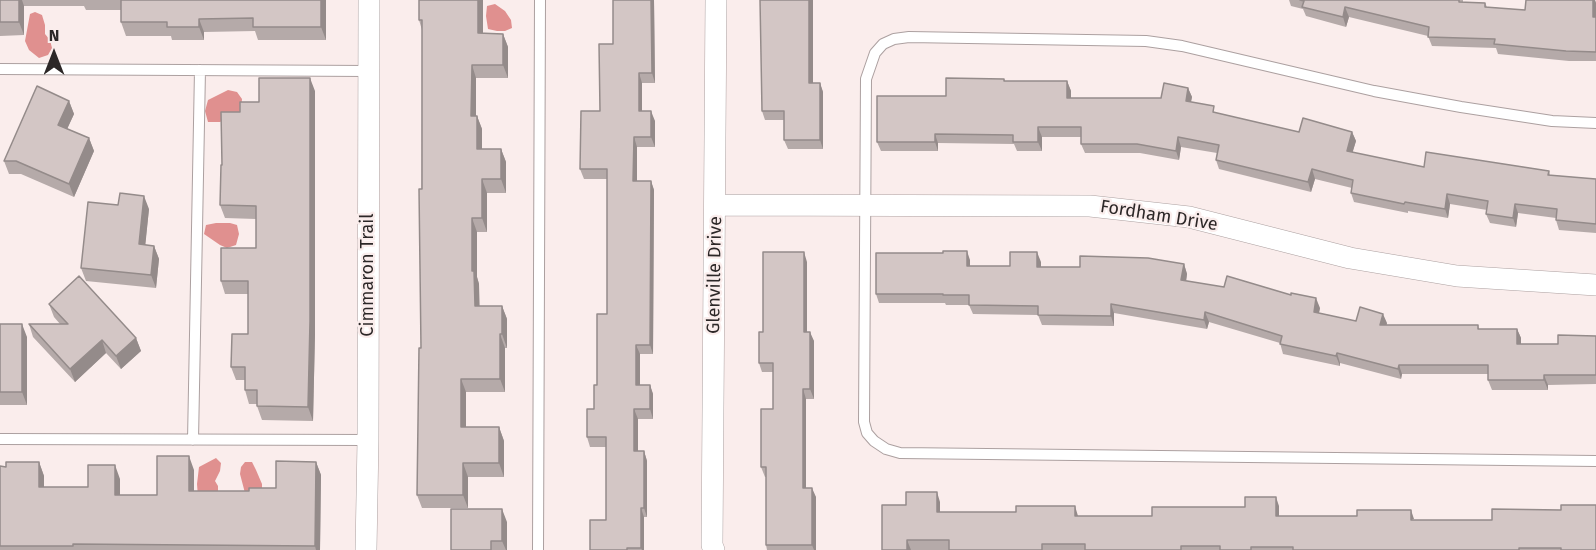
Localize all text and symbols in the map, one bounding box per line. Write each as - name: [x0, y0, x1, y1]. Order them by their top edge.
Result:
- north arrow: [24, 24, 84, 84]
- text: N: [49, 26, 59, 45]
- street label: Fordham Drive: [1099, 196, 1219, 236]
- street label: Cimmaron Trail: [357, 213, 379, 337]
- street label: Glenville Drive: [703, 216, 727, 334]

